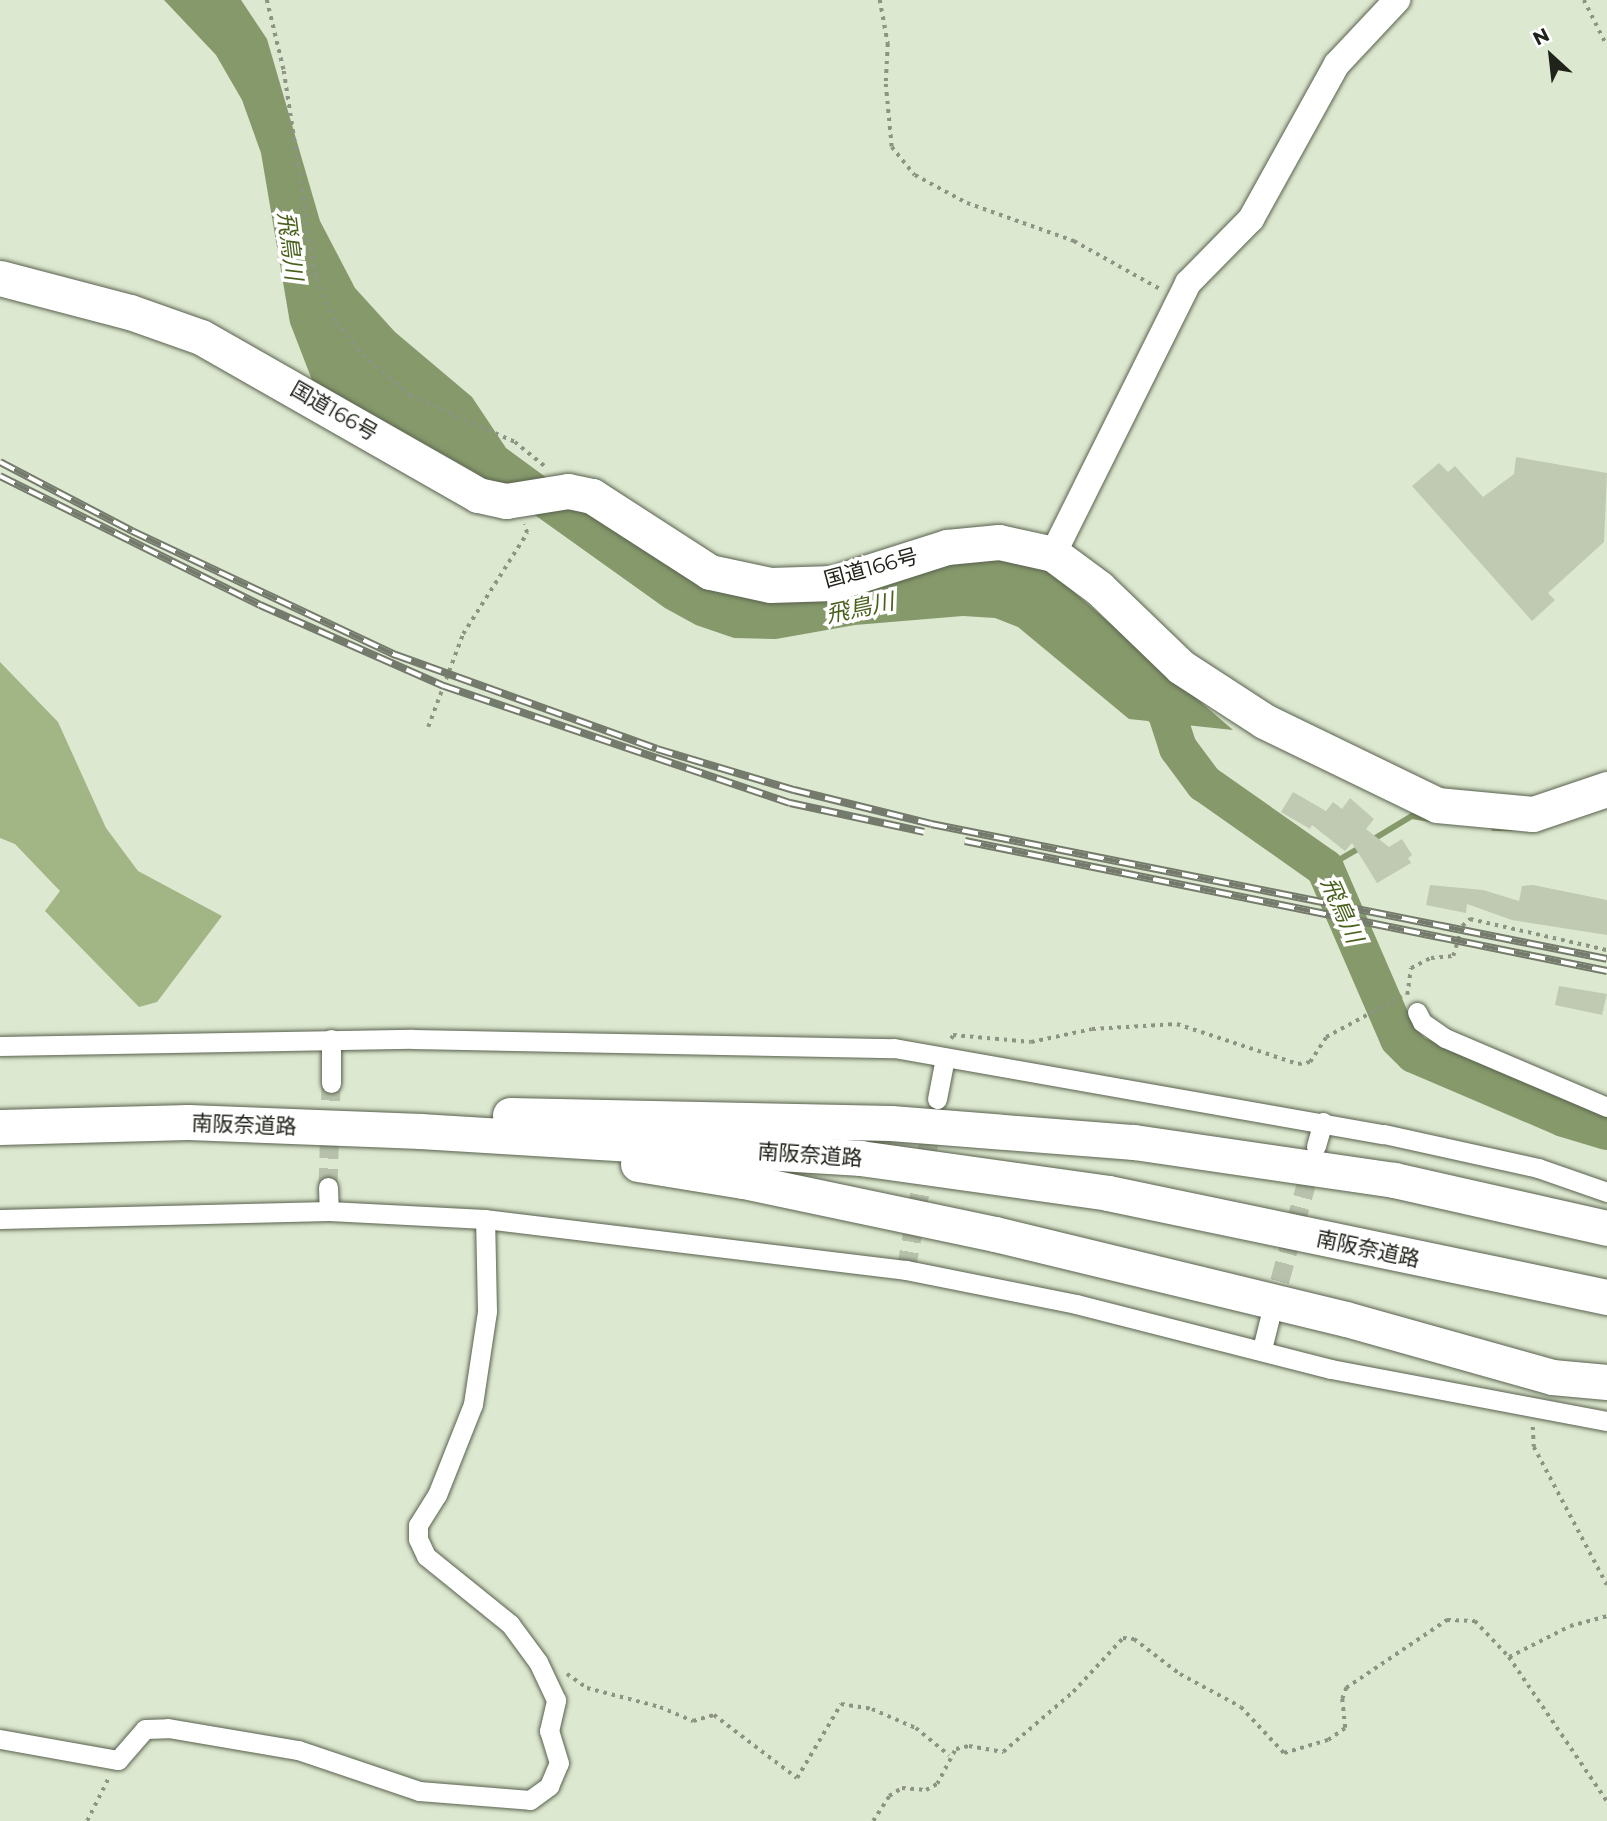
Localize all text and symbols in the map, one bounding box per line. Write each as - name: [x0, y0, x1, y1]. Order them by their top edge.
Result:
- north arrow: [1516, 21, 1586, 91]
- text: N: [1529, 23, 1553, 51]
- water label: 飛鳥川: [272, 210, 308, 282]
- street label: 国道166号: [286, 376, 382, 446]
- street label: 国道166号: [821, 543, 921, 593]
- water label: 飛鳥川: [823, 587, 897, 629]
- water label: 飛鳥川: [1315, 873, 1369, 947]
- street label: 南阪奈道路: [191, 1111, 297, 1139]
- street label: 南阪奈道路: [757, 1139, 863, 1171]
- street label: 南阪奈道路: [1314, 1226, 1422, 1272]

